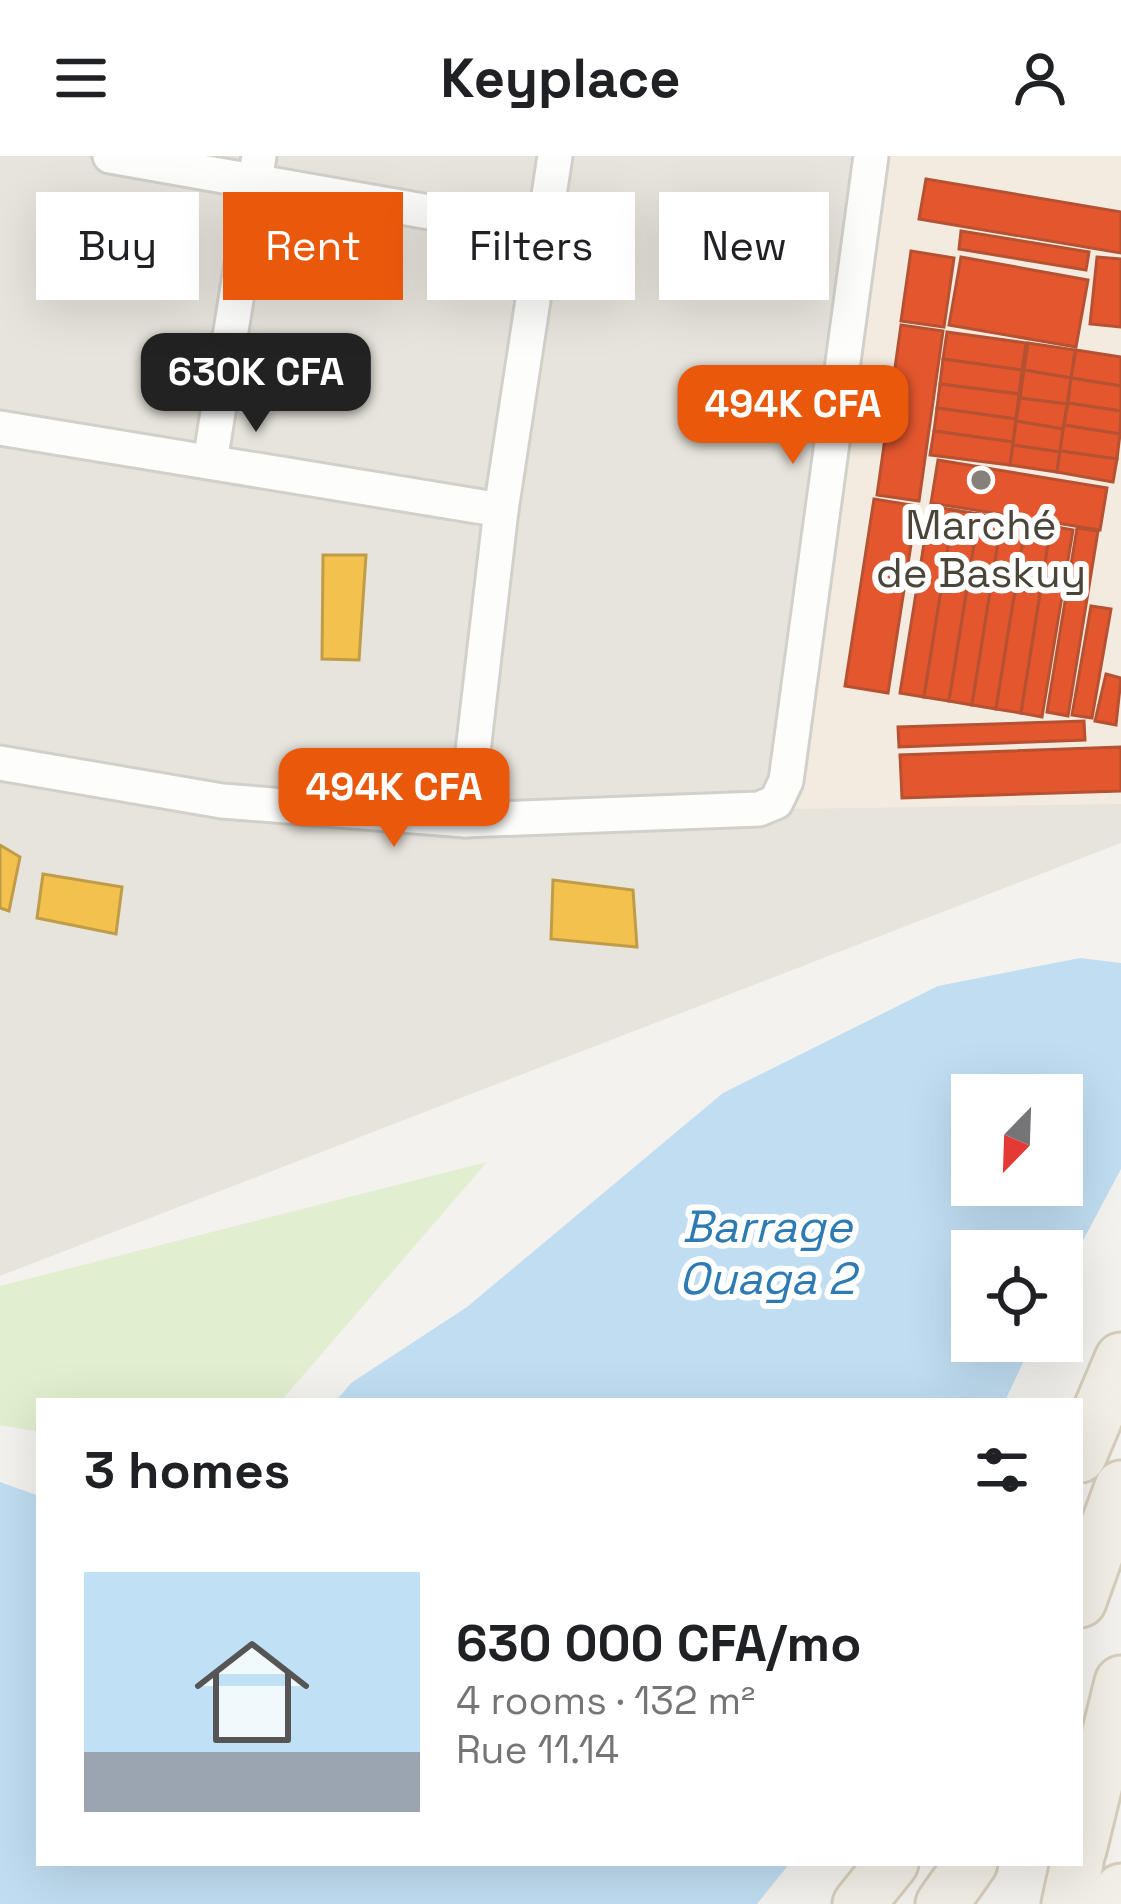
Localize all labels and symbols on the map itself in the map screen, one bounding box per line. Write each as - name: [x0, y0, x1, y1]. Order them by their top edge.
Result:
- pin: 630K CFA: [132, 333, 380, 435]
- pin: 494K CFA: [669, 365, 917, 467]
- marker: Marché de Baskuy: [968, 467, 994, 493]
- place label: Marché de Baskuy: [876, 498, 1086, 599]
- pin: 494K CFA: [270, 748, 518, 850]
- north arrow: [951, 1074, 1083, 1206]
- water label: Barrage Ouaga 2: [679, 1198, 860, 1307]

